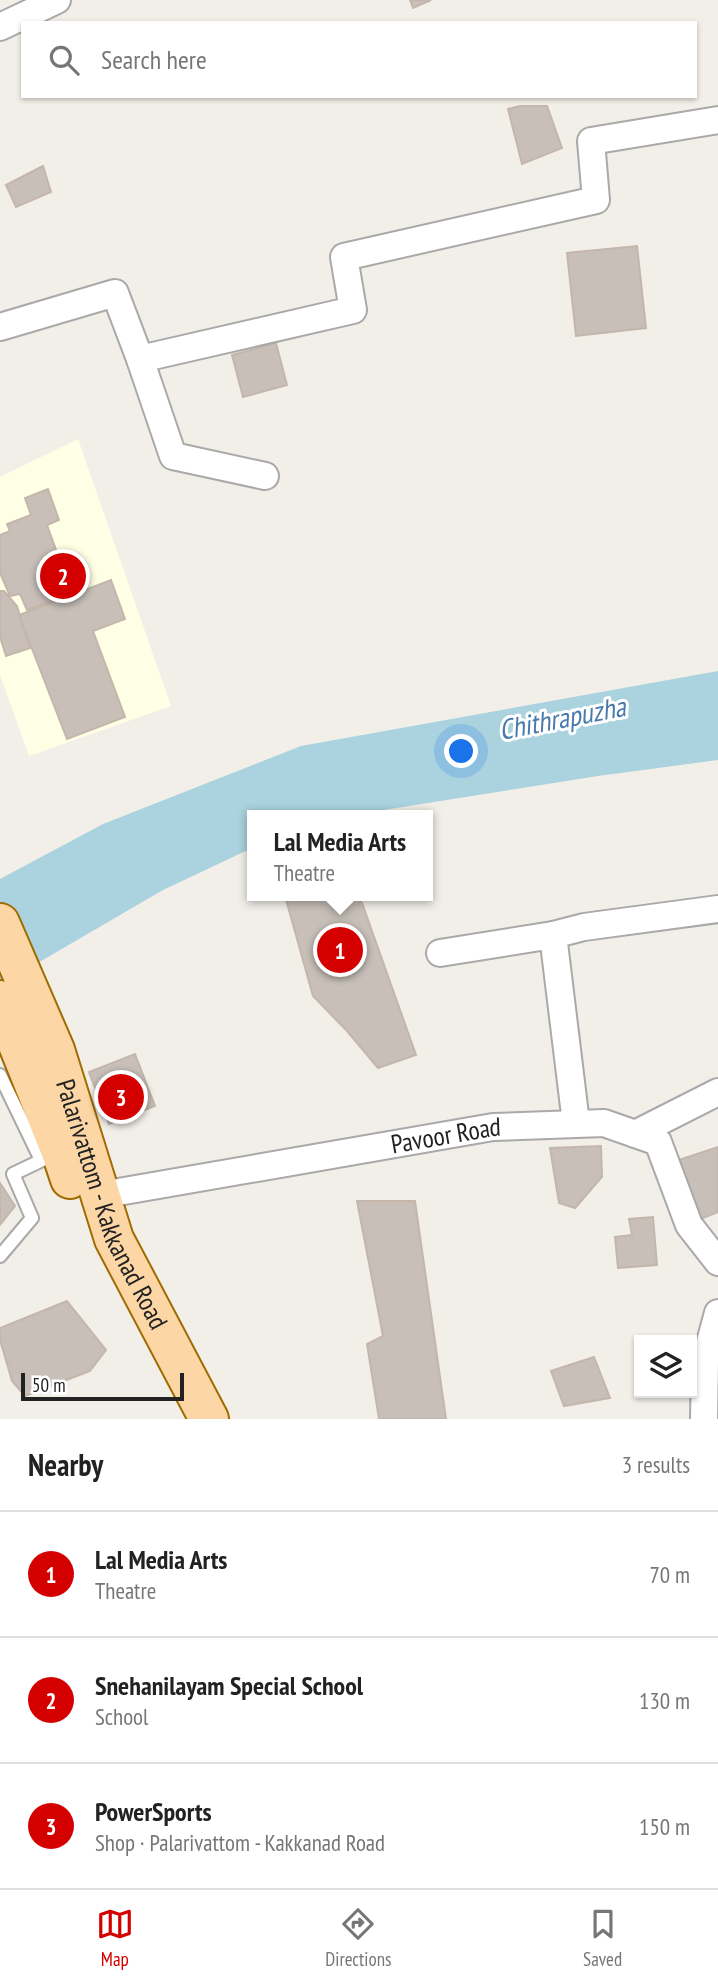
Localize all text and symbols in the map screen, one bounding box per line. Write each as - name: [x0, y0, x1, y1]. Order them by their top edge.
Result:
- search box: [21, 21, 697, 98]
- icon: search: [45, 41, 83, 79]
- text: Search here: [101, 43, 207, 76]
- pin: 2: [40, 550, 86, 602]
- water label: Chithrapuzha: [496, 687, 630, 748]
- your location: [444, 734, 478, 768]
- popup: [247, 810, 433, 901]
- text: Lal Media Arts: [274, 825, 406, 858]
- text: Theatre: [274, 858, 335, 887]
- pin: 1: [317, 924, 363, 976]
- pin: 3: [98, 1071, 144, 1123]
- street label: Palarivattom - Kakkanad Road: [49, 1075, 176, 1335]
- street label: Pavoor Road: [388, 1110, 501, 1160]
- map controls: [634, 1335, 697, 1398]
- button: layers: [634, 1335, 697, 1398]
- scale bar: [21, 1370, 184, 1402]
- text: 50 m: [32, 1373, 66, 1397]
- text: Nearby: [28, 1445, 103, 1484]
- text: 3 results: [622, 1450, 690, 1479]
- text: Lal Media Arts: [95, 1543, 227, 1576]
- text: 1: [46, 1560, 57, 1589]
- text: 70 m: [649, 1560, 690, 1589]
- text: Theatre: [95, 1576, 156, 1605]
- text: Snehanilayam Special School: [95, 1669, 363, 1702]
- text: 2: [46, 1686, 57, 1715]
- text: 130 m: [639, 1686, 690, 1715]
- text: School: [95, 1702, 148, 1731]
- text: PowerSports: [95, 1795, 212, 1828]
- text: 3: [46, 1812, 57, 1841]
- text: 150 m: [639, 1812, 690, 1841]
- text: Shop · Palarivattom - Kakkanad Road: [95, 1828, 385, 1857]
- tab: Map: [96, 1905, 134, 1971]
- tab: Directions: [325, 1905, 391, 1971]
- tab: Saved: [583, 1905, 622, 1971]

